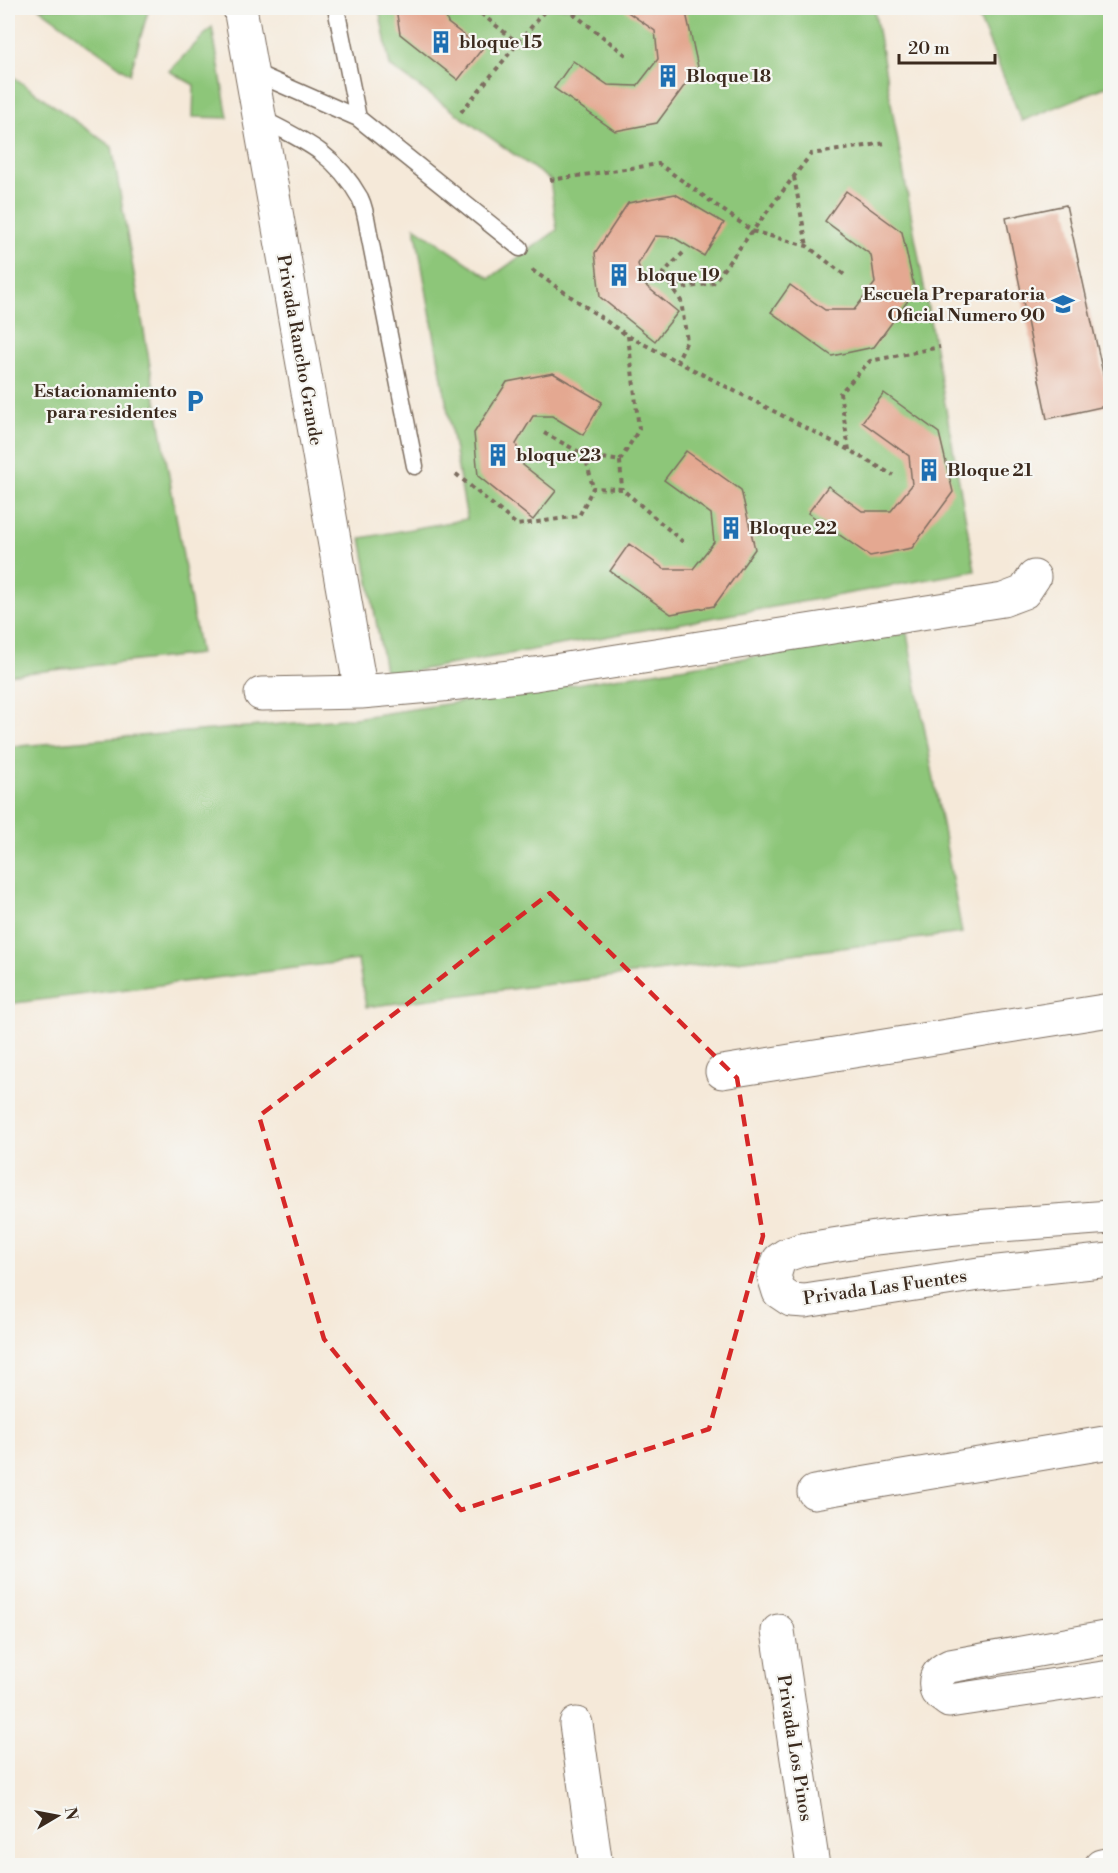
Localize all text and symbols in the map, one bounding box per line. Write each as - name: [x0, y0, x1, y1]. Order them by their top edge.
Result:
- scale bar: [899, 27, 995, 65]
- building icon: bloque 15: [428, 29, 454, 55]
- place label: bloque 15: [459, 31, 542, 54]
- text: 20 m: [908, 37, 950, 60]
- building icon: Bloque 18: [655, 63, 681, 89]
- place label: Bloque 18: [686, 65, 771, 88]
- street label: Privada Rancho Grande: [271, 253, 328, 447]
- building icon: bloque 19: [606, 262, 632, 288]
- place label: bloque 19: [637, 264, 720, 287]
- place label: Escuela Preparatoria Oficial Numero 90: [863, 283, 1045, 327]
- school or university icon: Escuela Preparatoria Oficial Numero 90: [1050, 291, 1076, 317]
- place label: Estacionamiento para residentes: [33, 380, 177, 424]
- parking icon: Estacionamiento para residentes: [182, 388, 208, 414]
- building icon: bloque 23: [485, 442, 511, 468]
- place label: bloque 23: [516, 444, 602, 467]
- building icon: Bloque 21: [916, 457, 942, 483]
- place label: Bloque 21: [947, 459, 1033, 482]
- building icon: Bloque 22: [718, 515, 744, 541]
- place label: Bloque 22: [749, 517, 837, 540]
- street label: Privada Las Fuentes: [802, 1265, 968, 1310]
- street label: Privada Los Pinos: [772, 1673, 817, 1823]
- north arrow: [27, 1786, 87, 1846]
- text: N: [60, 1806, 82, 1822]

